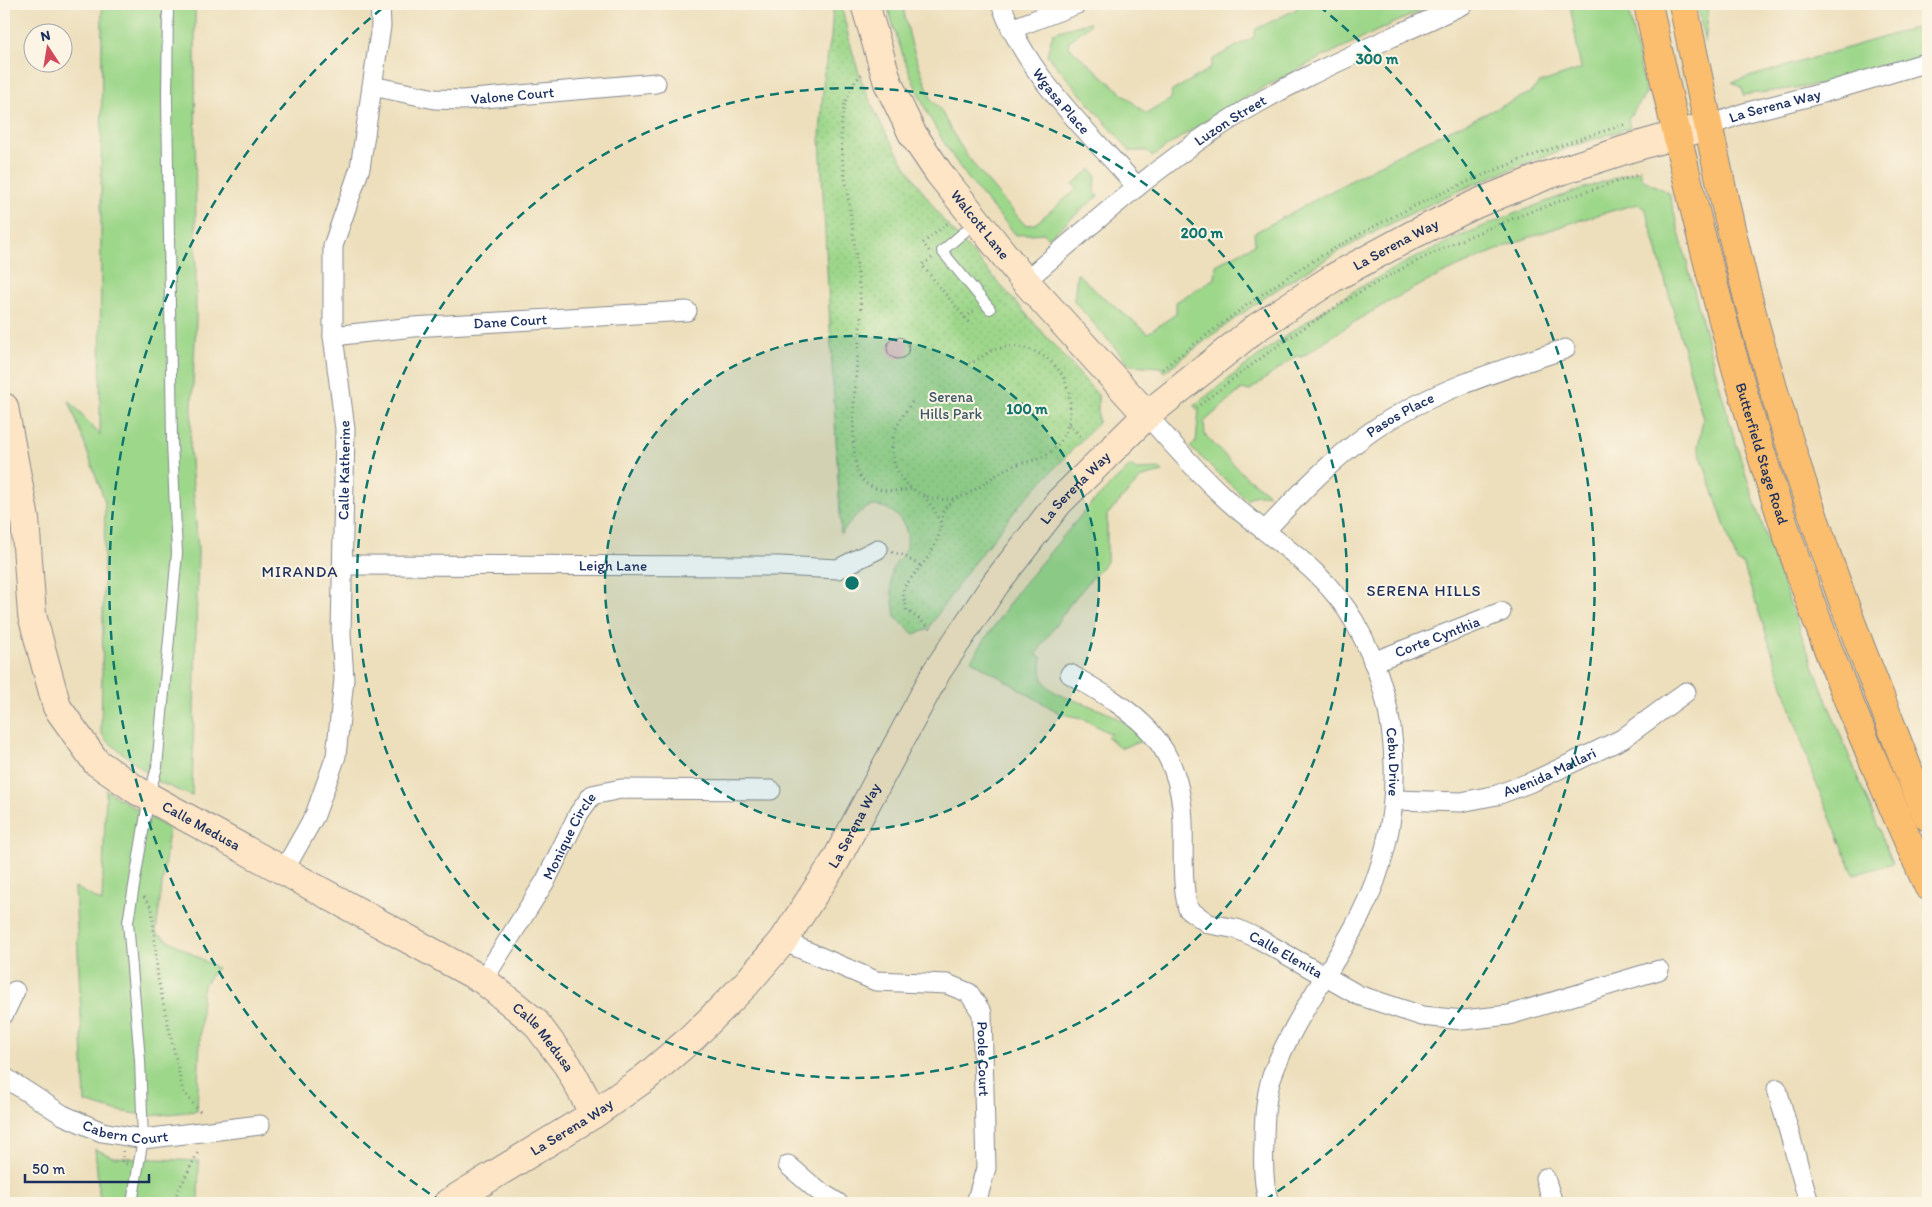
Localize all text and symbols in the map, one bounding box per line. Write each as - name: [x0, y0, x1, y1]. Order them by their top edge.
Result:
- north arrow: [22, 22, 72, 72]
- text: N: [39, 26, 52, 45]
- text: 300 m: [1356, 50, 1399, 68]
- street label: Wgasa Place: [1029, 65, 1094, 138]
- street label: Valone Court: [470, 83, 555, 108]
- street label: La Serena Way: [1727, 85, 1823, 127]
- street label: Luzon Street: [1191, 91, 1270, 150]
- street label: Walcott Lane: [947, 186, 1013, 263]
- street label: La Serena Way: [1350, 215, 1441, 274]
- text: 200 m: [1181, 224, 1224, 242]
- street label: Dane Court: [473, 310, 548, 332]
- street label: Butterfield Stage Road: [1732, 381, 1792, 527]
- park label: Serena Hills Park: [920, 388, 983, 423]
- street label: Pasos Place: [1363, 389, 1437, 441]
- text: 100 m: [1006, 400, 1048, 418]
- street label: Calle Katherine: [334, 419, 354, 520]
- street label: La Serena Way: [1036, 448, 1114, 528]
- street label: Leigh Lane: [579, 557, 647, 575]
- district label: MIRANDA: [262, 562, 338, 581]
- centre of rings: [843, 574, 861, 592]
- district label: SERENA HILLS: [1366, 581, 1482, 600]
- street label: Corte Cynthia: [1392, 612, 1483, 662]
- street label: Cebu Drive: [1382, 726, 1403, 797]
- street label: Avenida Mallari: [1501, 744, 1599, 801]
- street label: La Serena Way: [824, 780, 884, 872]
- street label: Monique Circle: [539, 789, 600, 883]
- street label: Calle Medusa: [159, 797, 244, 855]
- street label: Calle Elenita: [1246, 927, 1326, 982]
- street label: Calle Medusa: [509, 998, 579, 1075]
- street label: Poole Court: [973, 1021, 993, 1097]
- street label: La Serena Way: [527, 1094, 616, 1160]
- street label: Cabern Court: [80, 1116, 170, 1148]
- scale bar: [25, 1152, 149, 1184]
- text: 50 m: [32, 1160, 65, 1178]

